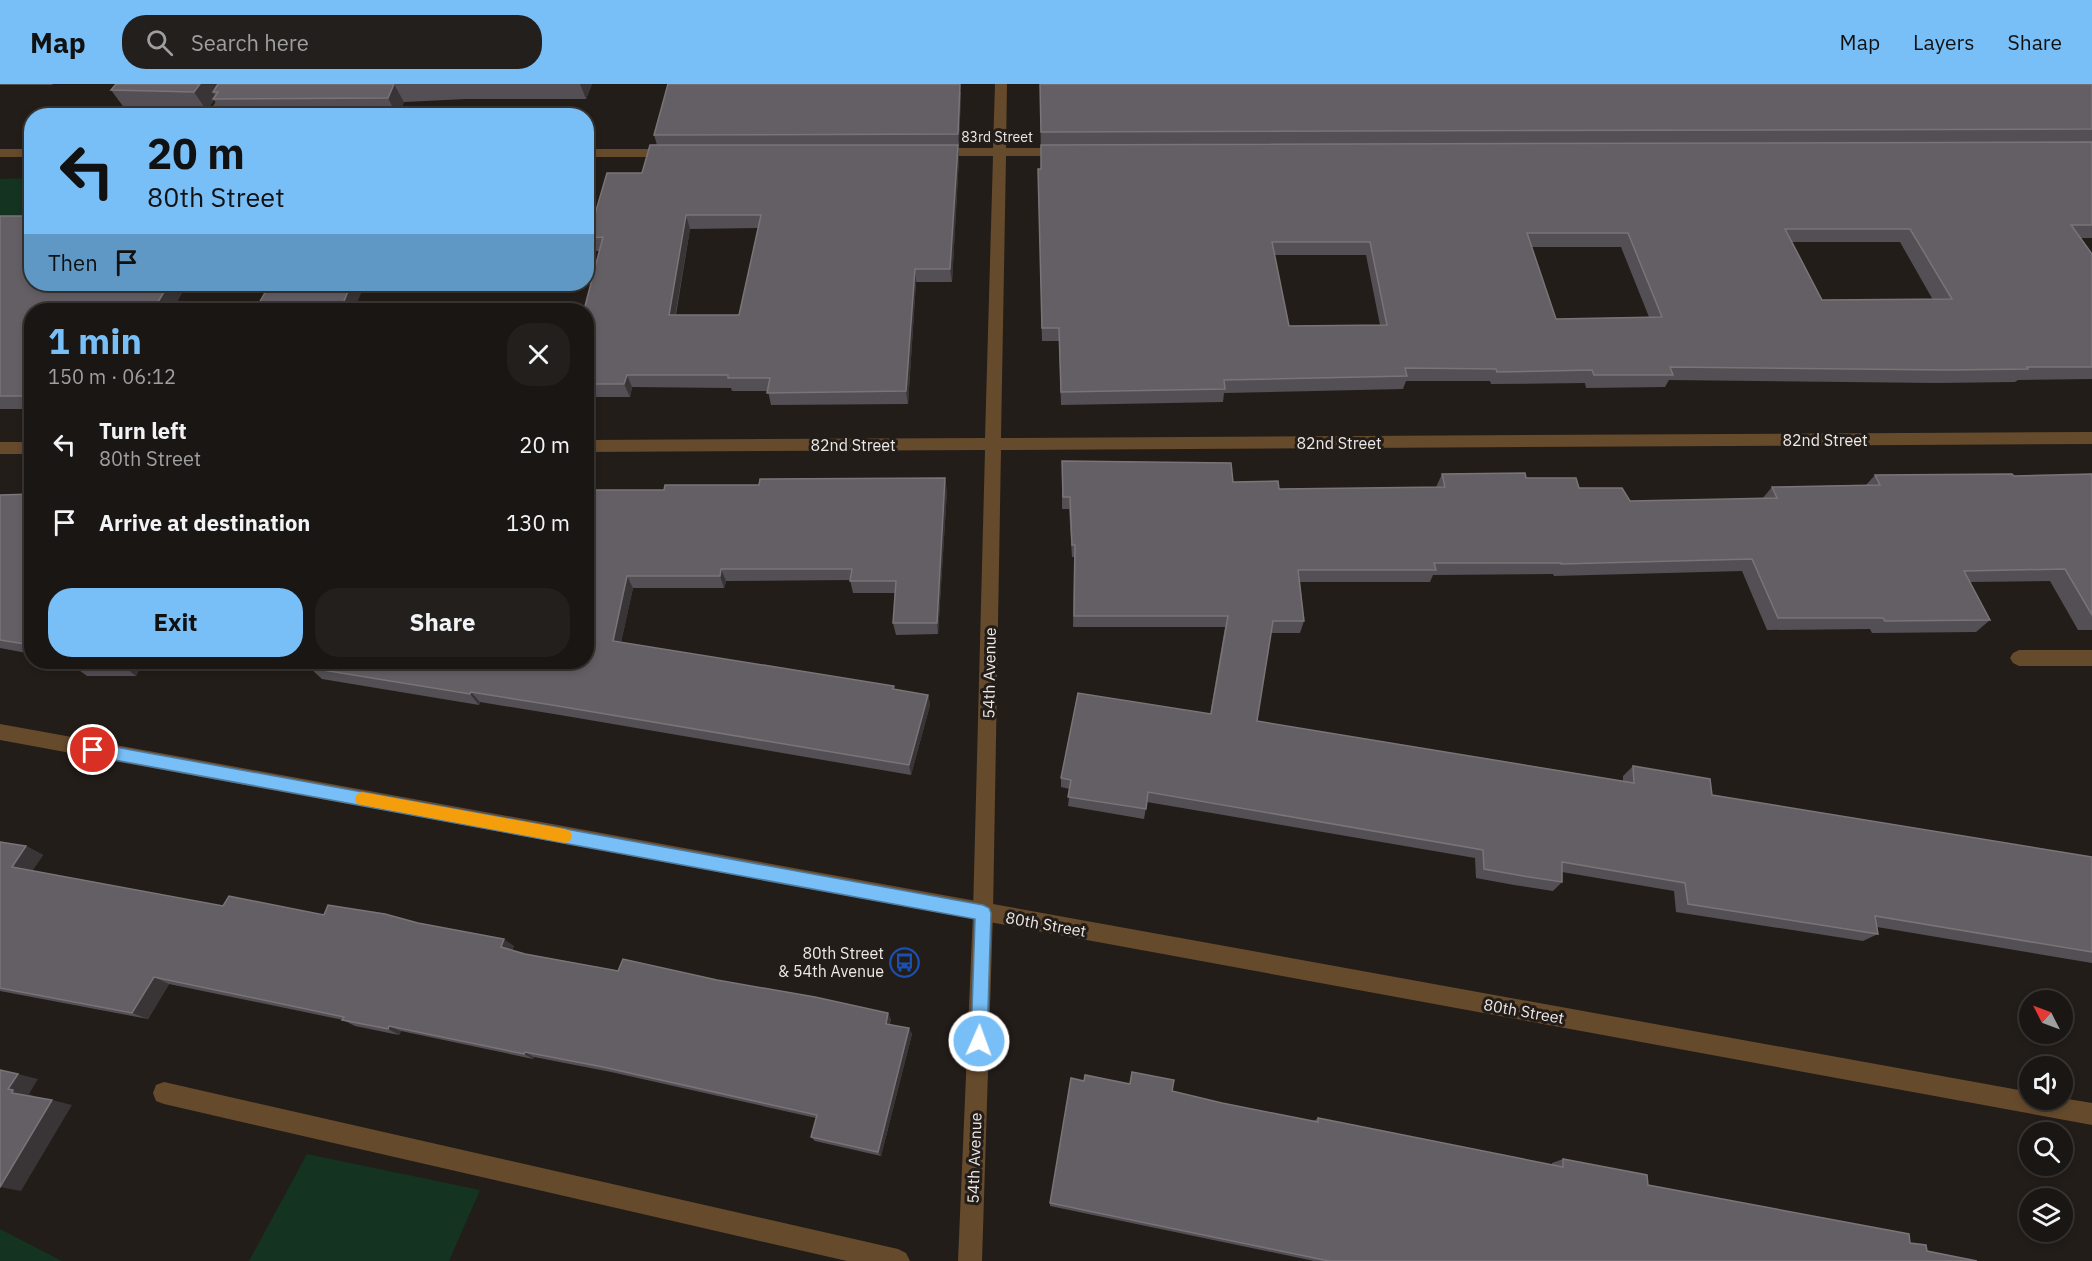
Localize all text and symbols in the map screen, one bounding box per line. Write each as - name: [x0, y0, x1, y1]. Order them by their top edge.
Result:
- search box: [122, 15, 542, 69]
- text: Map: [30, 24, 86, 61]
- icon: search: [143, 26, 176, 59]
- text: Search here: [191, 28, 309, 57]
- text: Map: [1840, 28, 1880, 56]
- text: Layers: [1913, 28, 1975, 56]
- text: Share: [2008, 28, 2062, 56]
- text: 20 m: [147, 126, 245, 181]
- street label: 83rd Street: [961, 128, 1033, 146]
- icon: left: [48, 132, 126, 210]
- text: 80th Street: [147, 179, 285, 214]
- icon: arrive: [110, 246, 143, 279]
- text: Then: [48, 248, 98, 277]
- text: 1 min: [48, 317, 142, 364]
- button: close: [507, 323, 570, 386]
- text: 150 m · 06:12: [48, 363, 176, 390]
- text: Turn left: [99, 416, 187, 445]
- icon: left: [48, 428, 81, 461]
- text: 20 m: [519, 430, 570, 459]
- street label: 82nd Street: [1782, 430, 1868, 450]
- street label: 82nd Street: [1296, 433, 1382, 453]
- street label: 82nd Street: [810, 435, 896, 455]
- text: 80th Street: [99, 445, 201, 472]
- icon: arrive: [48, 506, 81, 539]
- text: Arrive at destination: [99, 508, 310, 537]
- text: 130 m: [506, 508, 570, 537]
- button: Exit: [48, 588, 303, 657]
- button: Share: [315, 588, 570, 657]
- street label: 54th Avenue: [978, 627, 1000, 719]
- pin: [67, 724, 118, 775]
- icon: arrive: [76, 733, 109, 766]
- street label: 80th Street: [1004, 907, 1088, 941]
- place label: 80th Street & 54th Avenue: [778, 943, 884, 981]
- bus stop icon: 80th Street & 54th Avenue: [889, 946, 921, 978]
- north arrow: [2019, 990, 2073, 1044]
- map controls: [2019, 990, 2073, 1242]
- street label: 80th Street: [1482, 994, 1566, 1028]
- position arrow: [947, 1009, 1011, 1073]
- button: sound: [2019, 1056, 2073, 1110]
- street label: 54th Avenue: [962, 1112, 986, 1204]
- button: search: [2019, 1122, 2073, 1176]
- button: layers: [2019, 1188, 2073, 1242]

